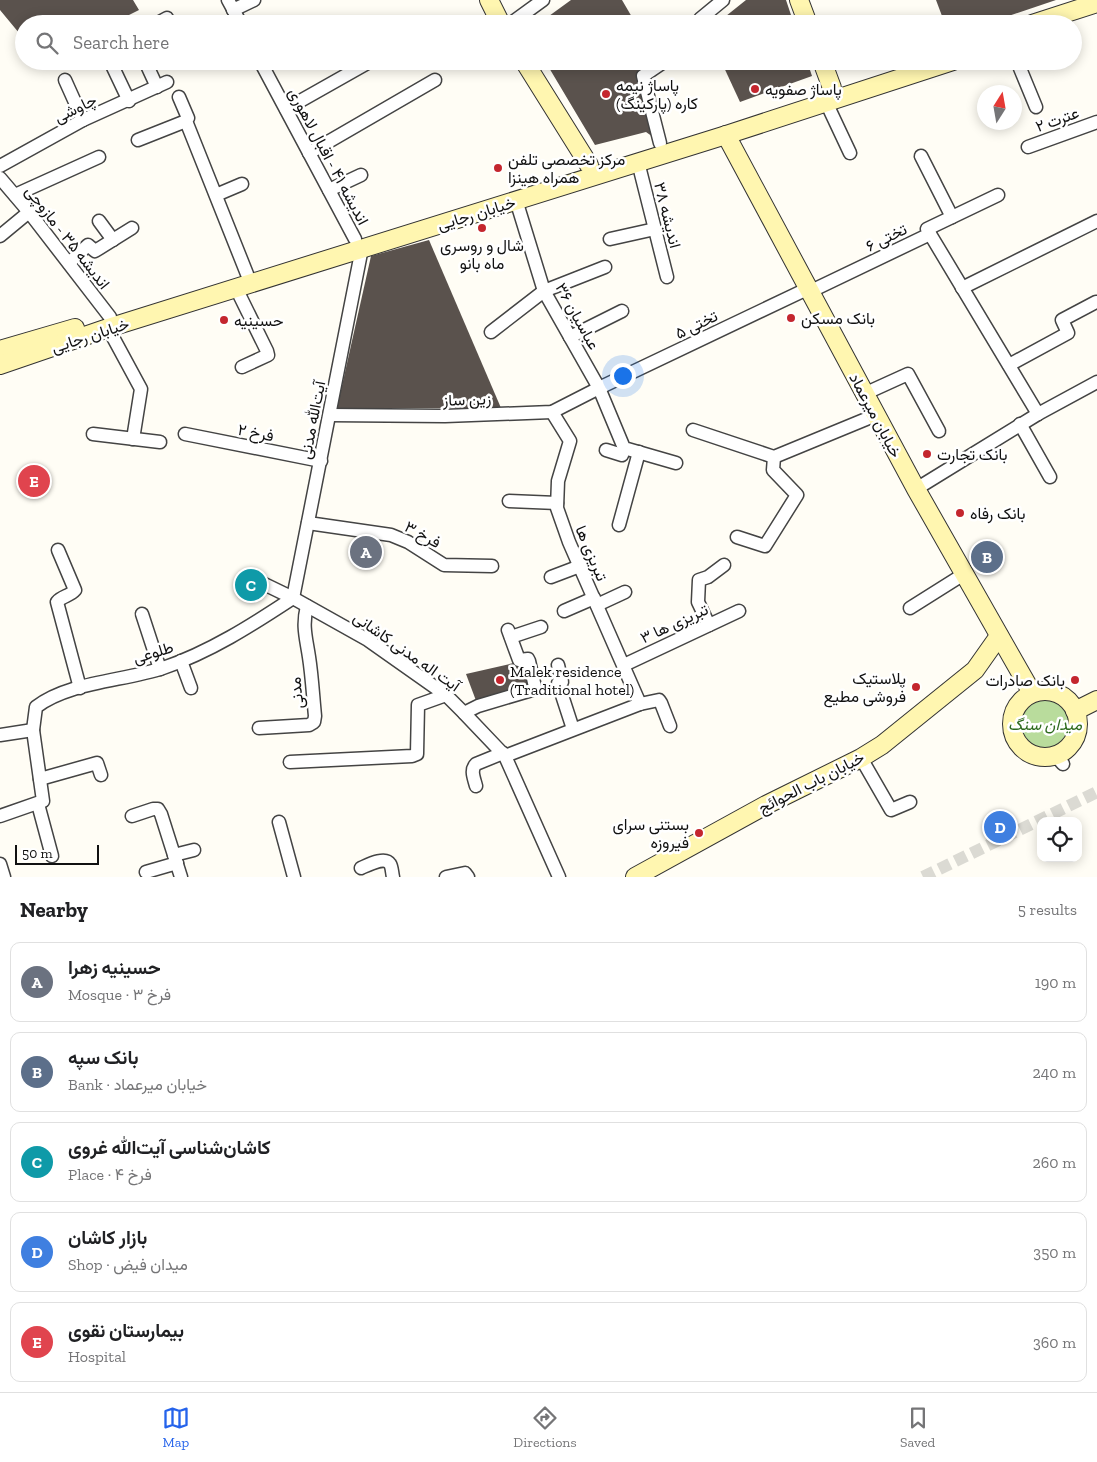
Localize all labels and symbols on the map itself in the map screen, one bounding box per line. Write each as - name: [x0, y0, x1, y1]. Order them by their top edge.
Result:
- place label: پاساژ نیمه کاره (پارکینگ): [616, 76, 698, 115]
- place label: پاساژ صفویه: [765, 80, 842, 101]
- marker: پاساژ صفویه: [749, 83, 761, 95]
- street label: اندیشه ۴۱ - اقبال لاهوری: [283, 84, 373, 229]
- north arrow: [977, 85, 1022, 130]
- marker: پاساژ نیمه کاره (پارکینگ): [600, 88, 612, 100]
- street label: چاوشی: [51, 90, 101, 129]
- street label: عترت ۲: [1033, 103, 1082, 137]
- place label: مرکز تخصصی تلفن همراه هینزا: [508, 150, 625, 188]
- marker: مرکز تخصصی تلفن همراه هینزا: [492, 162, 504, 174]
- street label: اندیشه ۳۸: [650, 180, 685, 250]
- street label: اندیشه ۳۵ - مازوچی: [20, 182, 114, 294]
- street label: خیابان رجایی: [435, 193, 518, 235]
- street label: تختی ۶: [863, 219, 910, 256]
- marker: شال و روسری ماه بانو: [476, 222, 488, 234]
- place label: شال و روسری ماه بانو: [440, 236, 524, 274]
- street label: عباسیان ۳۶: [551, 280, 604, 353]
- street label: تختی ۵: [672, 306, 721, 344]
- place label: بانک مسکن: [801, 309, 875, 329]
- place label: حسینیه: [234, 311, 284, 330]
- marker: بانک مسکن: [785, 312, 797, 324]
- street label: خیابان رجایی: [49, 314, 132, 358]
- marker: حسینیه: [218, 314, 230, 326]
- your location: [610, 363, 636, 389]
- street label: خیابان میرعماد: [844, 370, 906, 462]
- street label: آیت‌الله مدنی: [296, 378, 331, 461]
- street label: زین ساز: [441, 389, 492, 411]
- street label: فرخ ۲: [236, 420, 275, 447]
- place label: بانک تجارت: [937, 445, 1007, 465]
- marker: بانک تجارت: [921, 448, 933, 460]
- pin: E: [18, 462, 50, 500]
- place label: بانک رفاه: [970, 504, 1026, 524]
- marker: بانک رفاه: [954, 507, 966, 519]
- street label: فرخ ۳: [400, 517, 444, 554]
- street label: تبریزی ها: [570, 523, 612, 584]
- pin: A: [350, 533, 382, 571]
- pin: B: [971, 538, 1003, 576]
- pin: C: [235, 566, 267, 604]
- street label: تبریزی ها ۳: [637, 599, 712, 648]
- street label: آیت اله مدنی کاشانی: [349, 607, 465, 697]
- street label: طلوعی: [131, 637, 176, 669]
- place label: Malek residence (Traditional hotel): [510, 662, 634, 699]
- place label: پلاستیک فروشی مطیع: [823, 669, 906, 708]
- place label: بانک صادرات: [986, 671, 1065, 691]
- marker: Malek residence (Traditional hotel): [494, 674, 506, 686]
- marker: بانک صادرات: [1069, 674, 1081, 686]
- street label: مدنی: [285, 676, 309, 710]
- marker: پلاستیک فروشی مطیع: [910, 681, 922, 693]
- park label: میدان سنگ: [1008, 715, 1082, 734]
- street label: خیابان باب الحوائج: [755, 747, 869, 819]
- pin: D: [984, 808, 1016, 846]
- place label: بستنی سرای فیروزه: [613, 815, 689, 853]
- marker: بستنی سرای فیروزه: [693, 827, 705, 839]
- scale bar: [15, 842, 99, 865]

